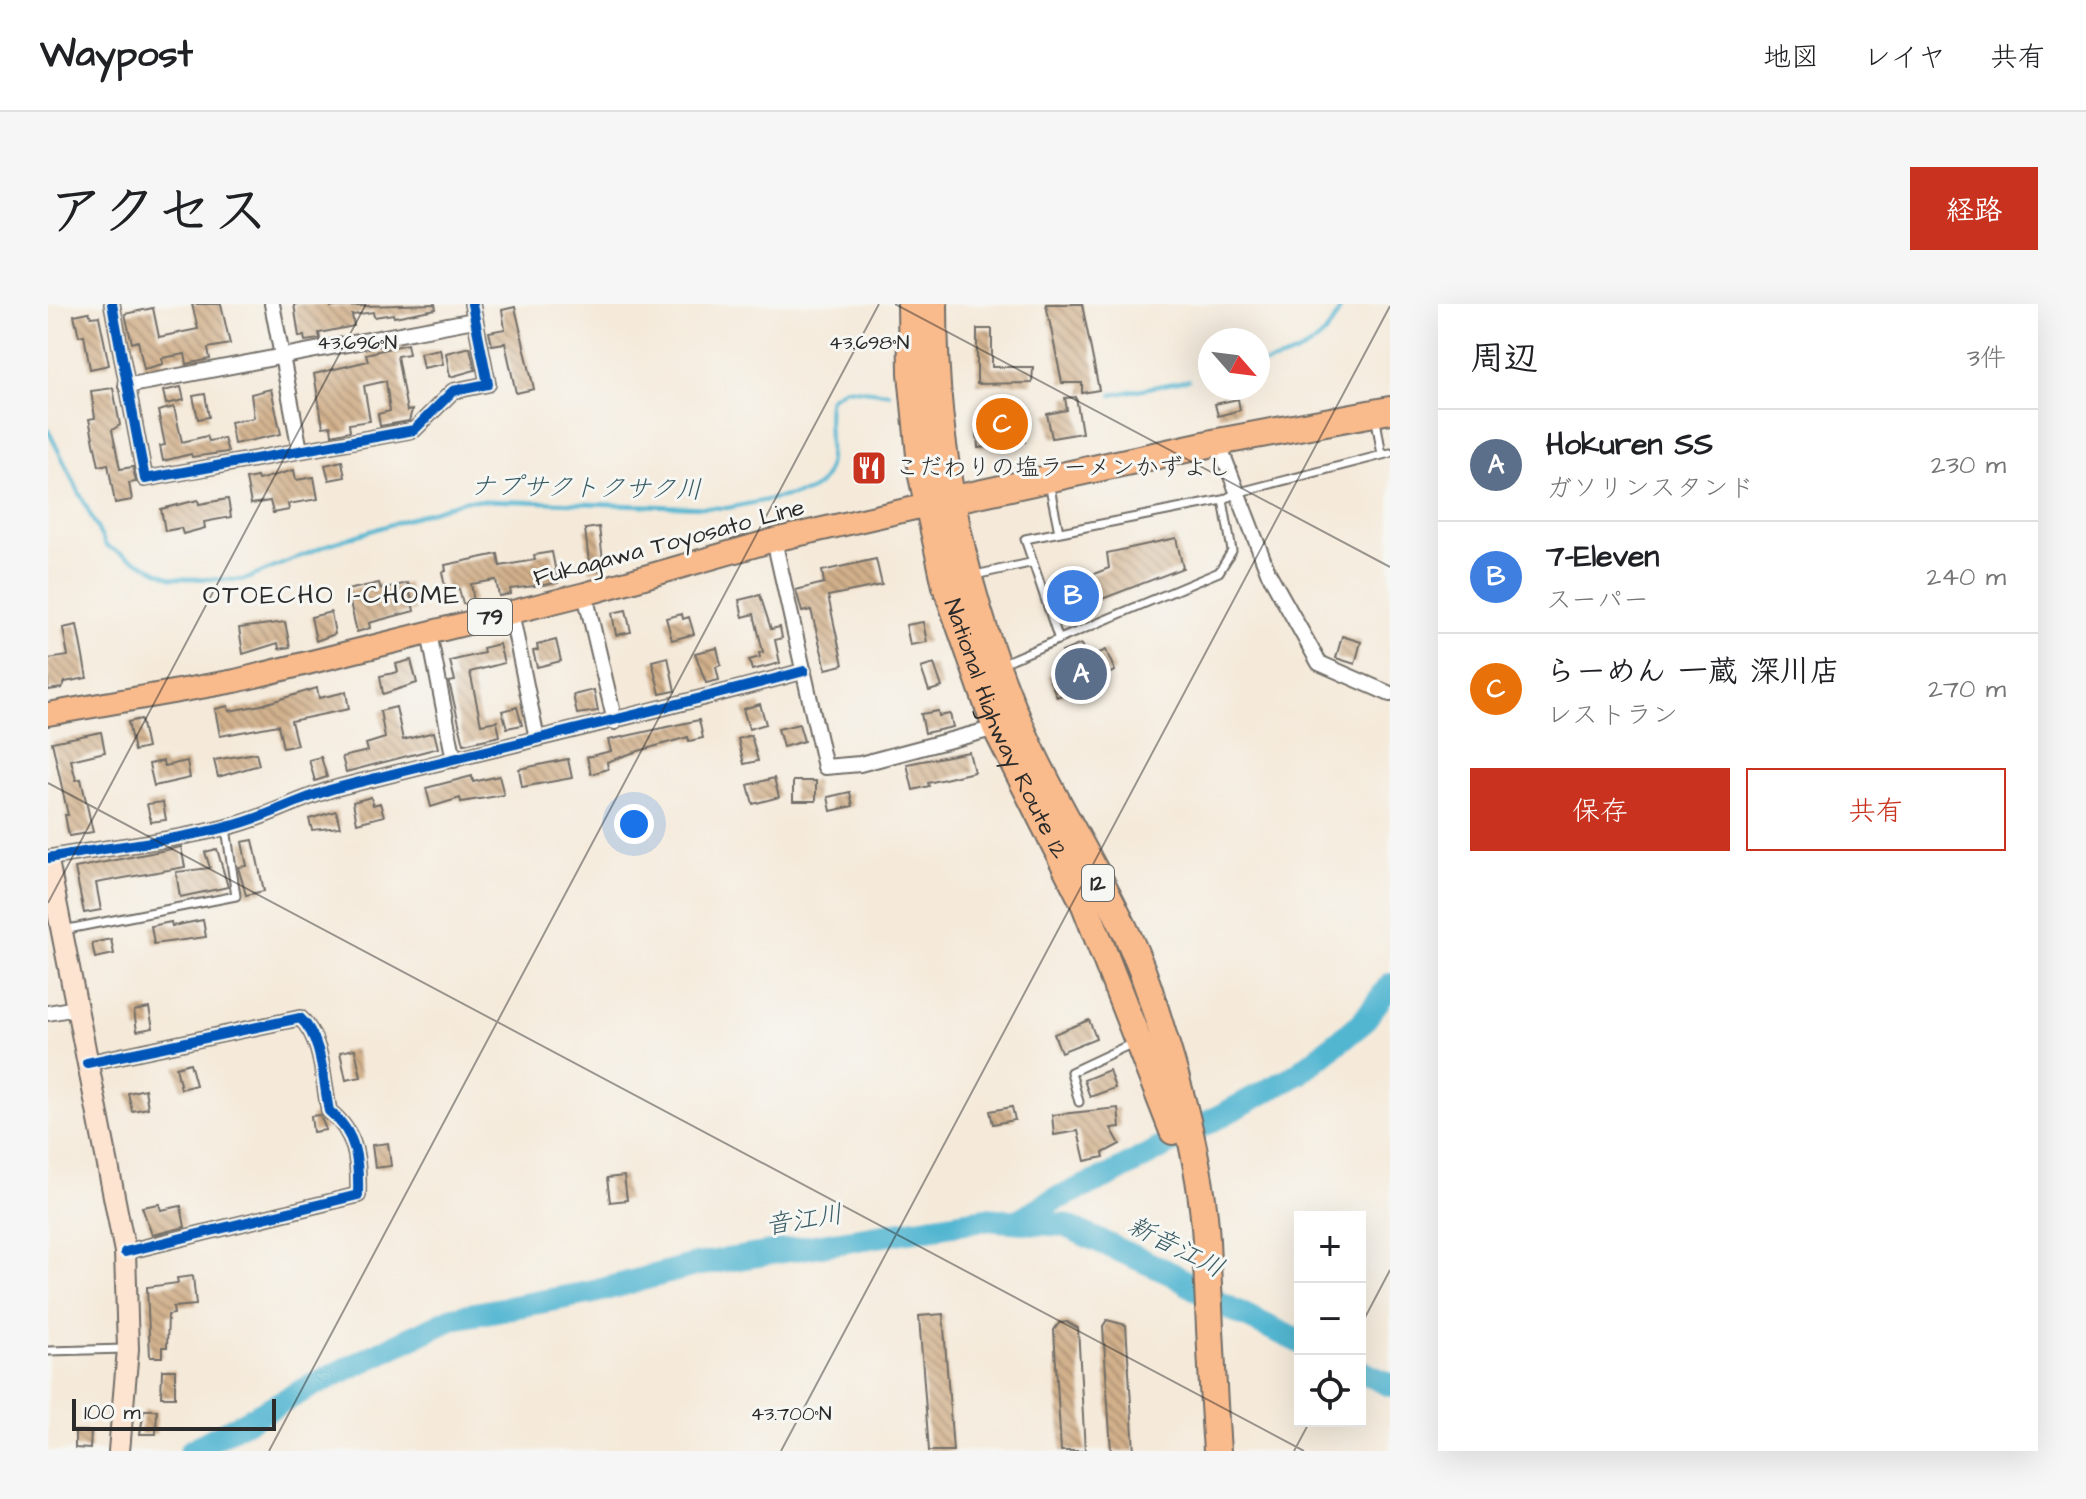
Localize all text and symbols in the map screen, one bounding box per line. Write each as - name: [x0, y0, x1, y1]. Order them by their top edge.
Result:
- text: Waypost: [40, 29, 193, 81]
- text: 地図: [1763, 38, 1819, 77]
- text: レイヤ: [1863, 38, 1946, 77]
- text: 共有: [1990, 38, 2046, 77]
- button: 経路: [1910, 167, 2038, 250]
- text: アクセス: [48, 174, 269, 252]
- north arrow: [1198, 328, 1270, 400]
- text: 43.696°N: [317, 329, 397, 357]
- text: 43.698°N: [829, 329, 909, 357]
- text: 周辺: [1470, 335, 1538, 383]
- text: 3件: [1967, 340, 2006, 376]
- pin: C: [976, 394, 1028, 454]
- text: Hokuren SS: [1546, 424, 1713, 466]
- text: A: [1488, 447, 1504, 483]
- text: 230 m: [1931, 447, 2006, 483]
- restaurant icon: こだわりの塩ラーメンかずよし: [850, 449, 888, 487]
- place label: こだわりの塩ラーメンかずよし: [895, 451, 1231, 485]
- water label: ナプサクトクサク川: [470, 468, 702, 508]
- text: ガソリンスタンド: [1546, 470, 1755, 506]
- street label: Fukagawa Toyosato Line: [530, 490, 808, 596]
- text: 7-Eleven: [1546, 536, 1659, 578]
- text: B: [1487, 559, 1505, 595]
- text: 240 m: [1926, 559, 2006, 595]
- pin: B: [1047, 566, 1099, 626]
- district label: OTOECHO 1-CHOME: [203, 577, 461, 613]
- text: スーパー: [1546, 582, 1649, 618]
- street label: National Highway Route 12: [935, 594, 1076, 865]
- road number: 79: [468, 599, 512, 635]
- pin: A: [1055, 644, 1107, 704]
- text: らーめん 一蔵 深川店: [1546, 651, 1840, 693]
- text: C: [1487, 671, 1505, 707]
- text: 270 m: [1928, 671, 2006, 707]
- text: レストラン: [1546, 697, 1678, 733]
- button: 保存: [1470, 768, 1730, 851]
- button: 共有: [1746, 768, 2006, 851]
- your location: [614, 804, 654, 844]
- road number: 12: [1082, 865, 1114, 901]
- water label: 音江川: [763, 1196, 845, 1244]
- water label: 新音江川: [1121, 1207, 1231, 1287]
- map controls: [1294, 1211, 1366, 1427]
- button: +: [1294, 1211, 1366, 1283]
- button: −: [1294, 1283, 1366, 1355]
- button: locate: [1294, 1355, 1366, 1427]
- scale bar: [72, 1395, 276, 1431]
- text: 100 m: [84, 1397, 141, 1428]
- text: 43.700°N: [750, 1400, 832, 1428]

